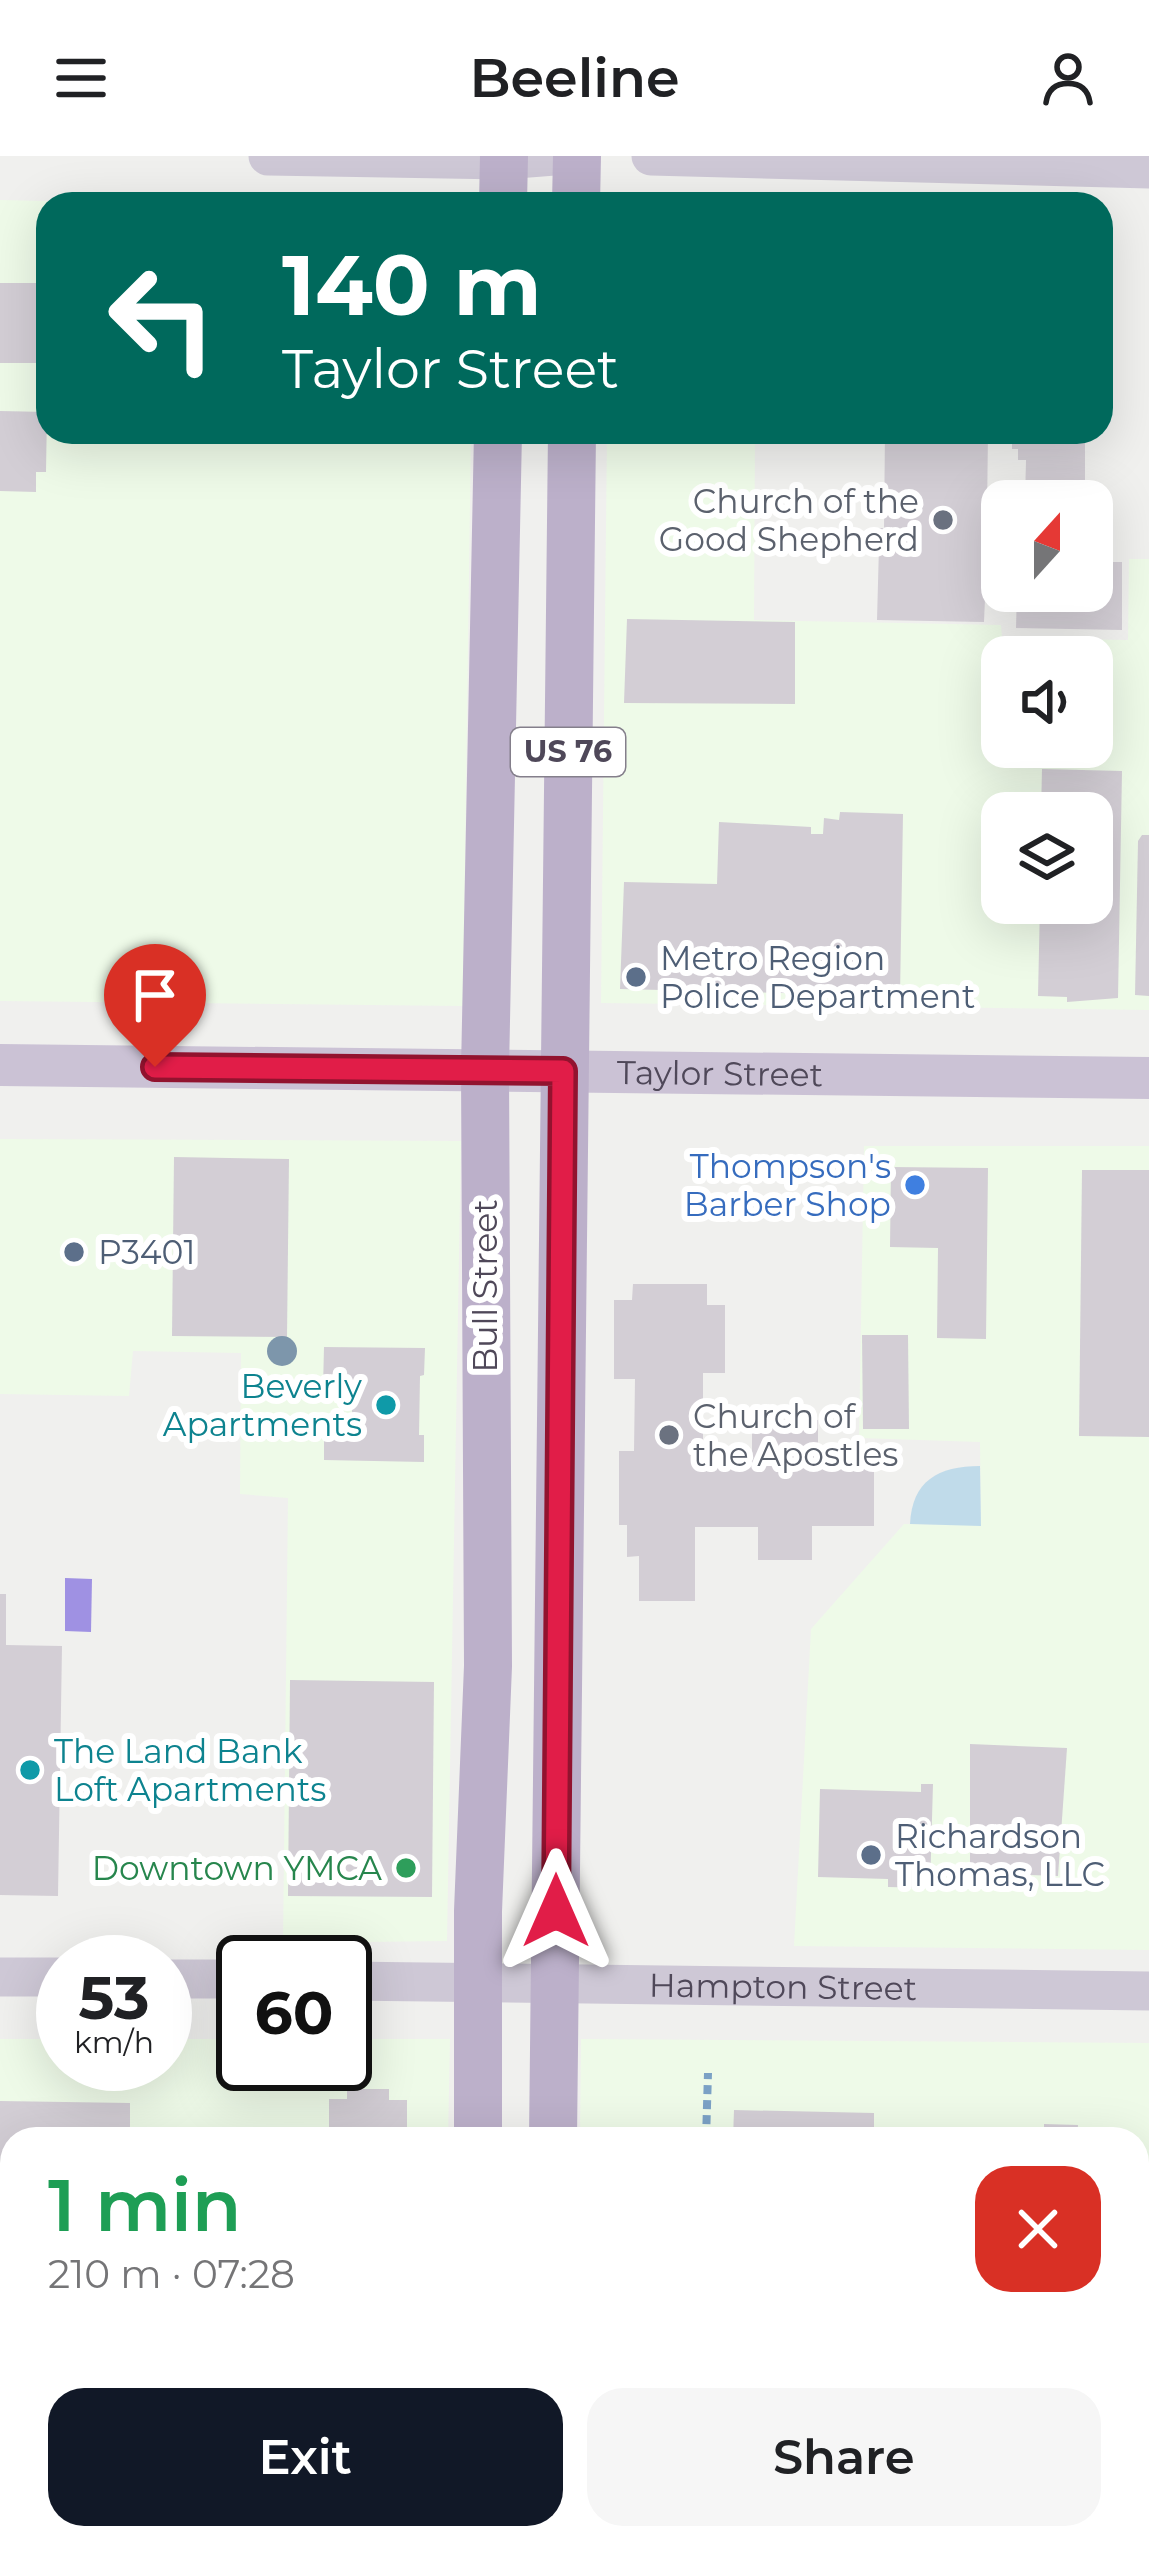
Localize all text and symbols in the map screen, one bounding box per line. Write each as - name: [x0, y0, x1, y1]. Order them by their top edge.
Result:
- icon: menu: [48, 45, 114, 111]
- text: Beeline: [469, 45, 680, 111]
- icon: person: [1035, 45, 1101, 111]
- text: 140 m: [282, 234, 542, 336]
- icon: left: [84, 240, 240, 396]
- text: Taylor Street: [282, 336, 619, 402]
- north arrow: [981, 480, 1113, 612]
- map controls: [981, 480, 1113, 924]
- place label: Church of the Good Shepherd: [659, 481, 919, 559]
- marker: Church of the Good Shepherd: [930, 507, 956, 533]
- button: sound: [981, 636, 1113, 768]
- road number: US 76: [511, 728, 625, 776]
- button: layers: [981, 792, 1113, 924]
- place label: Metro Region Police Department: [660, 938, 975, 1016]
- pin: [104, 944, 206, 1067]
- icon: arrive: [122, 962, 188, 1028]
- marker: Metro Region Police Department: [623, 964, 649, 990]
- street label: Taylor Street: [617, 1052, 823, 1094]
- place label: Thompson's Barber Shop: [684, 1146, 891, 1224]
- marker: Thompson's Barber Shop: [902, 1172, 928, 1198]
- street label: Bull Street: [465, 1199, 505, 1373]
- place label: P3401: [98, 1232, 195, 1272]
- marker: P3401: [61, 1239, 87, 1265]
- place label: Beverly Apartments: [163, 1366, 362, 1444]
- marker: Beverly Apartments: [373, 1392, 399, 1418]
- place label: Church of the Apostles: [693, 1396, 898, 1474]
- marker: Church of the Apostles: [656, 1422, 682, 1448]
- place label: The Land Bank Loft Apartments: [54, 1731, 326, 1809]
- marker: The Land Bank Loft Apartments: [17, 1757, 43, 1783]
- place label: Richardson Thomas, LLC: [895, 1816, 1105, 1894]
- marker: Richardson Thomas, LLC: [858, 1842, 884, 1868]
- place label: Downtown YMCA: [92, 1848, 382, 1888]
- position arrow: [493, 1848, 619, 1974]
- marker: Downtown YMCA: [393, 1855, 419, 1881]
- speed limit sign: 60: [216, 1935, 372, 2091]
- text: 53: [79, 1961, 149, 2034]
- street label: Hampton Street: [649, 1965, 917, 2008]
- text: km/h: [74, 2024, 154, 2061]
- text: 1 min: [48, 2161, 241, 2249]
- button: close: [975, 2166, 1101, 2292]
- text: 210 m · 07:28: [48, 2250, 295, 2298]
- button: Exit: [48, 2388, 563, 2526]
- button: Share: [587, 2388, 1101, 2526]

